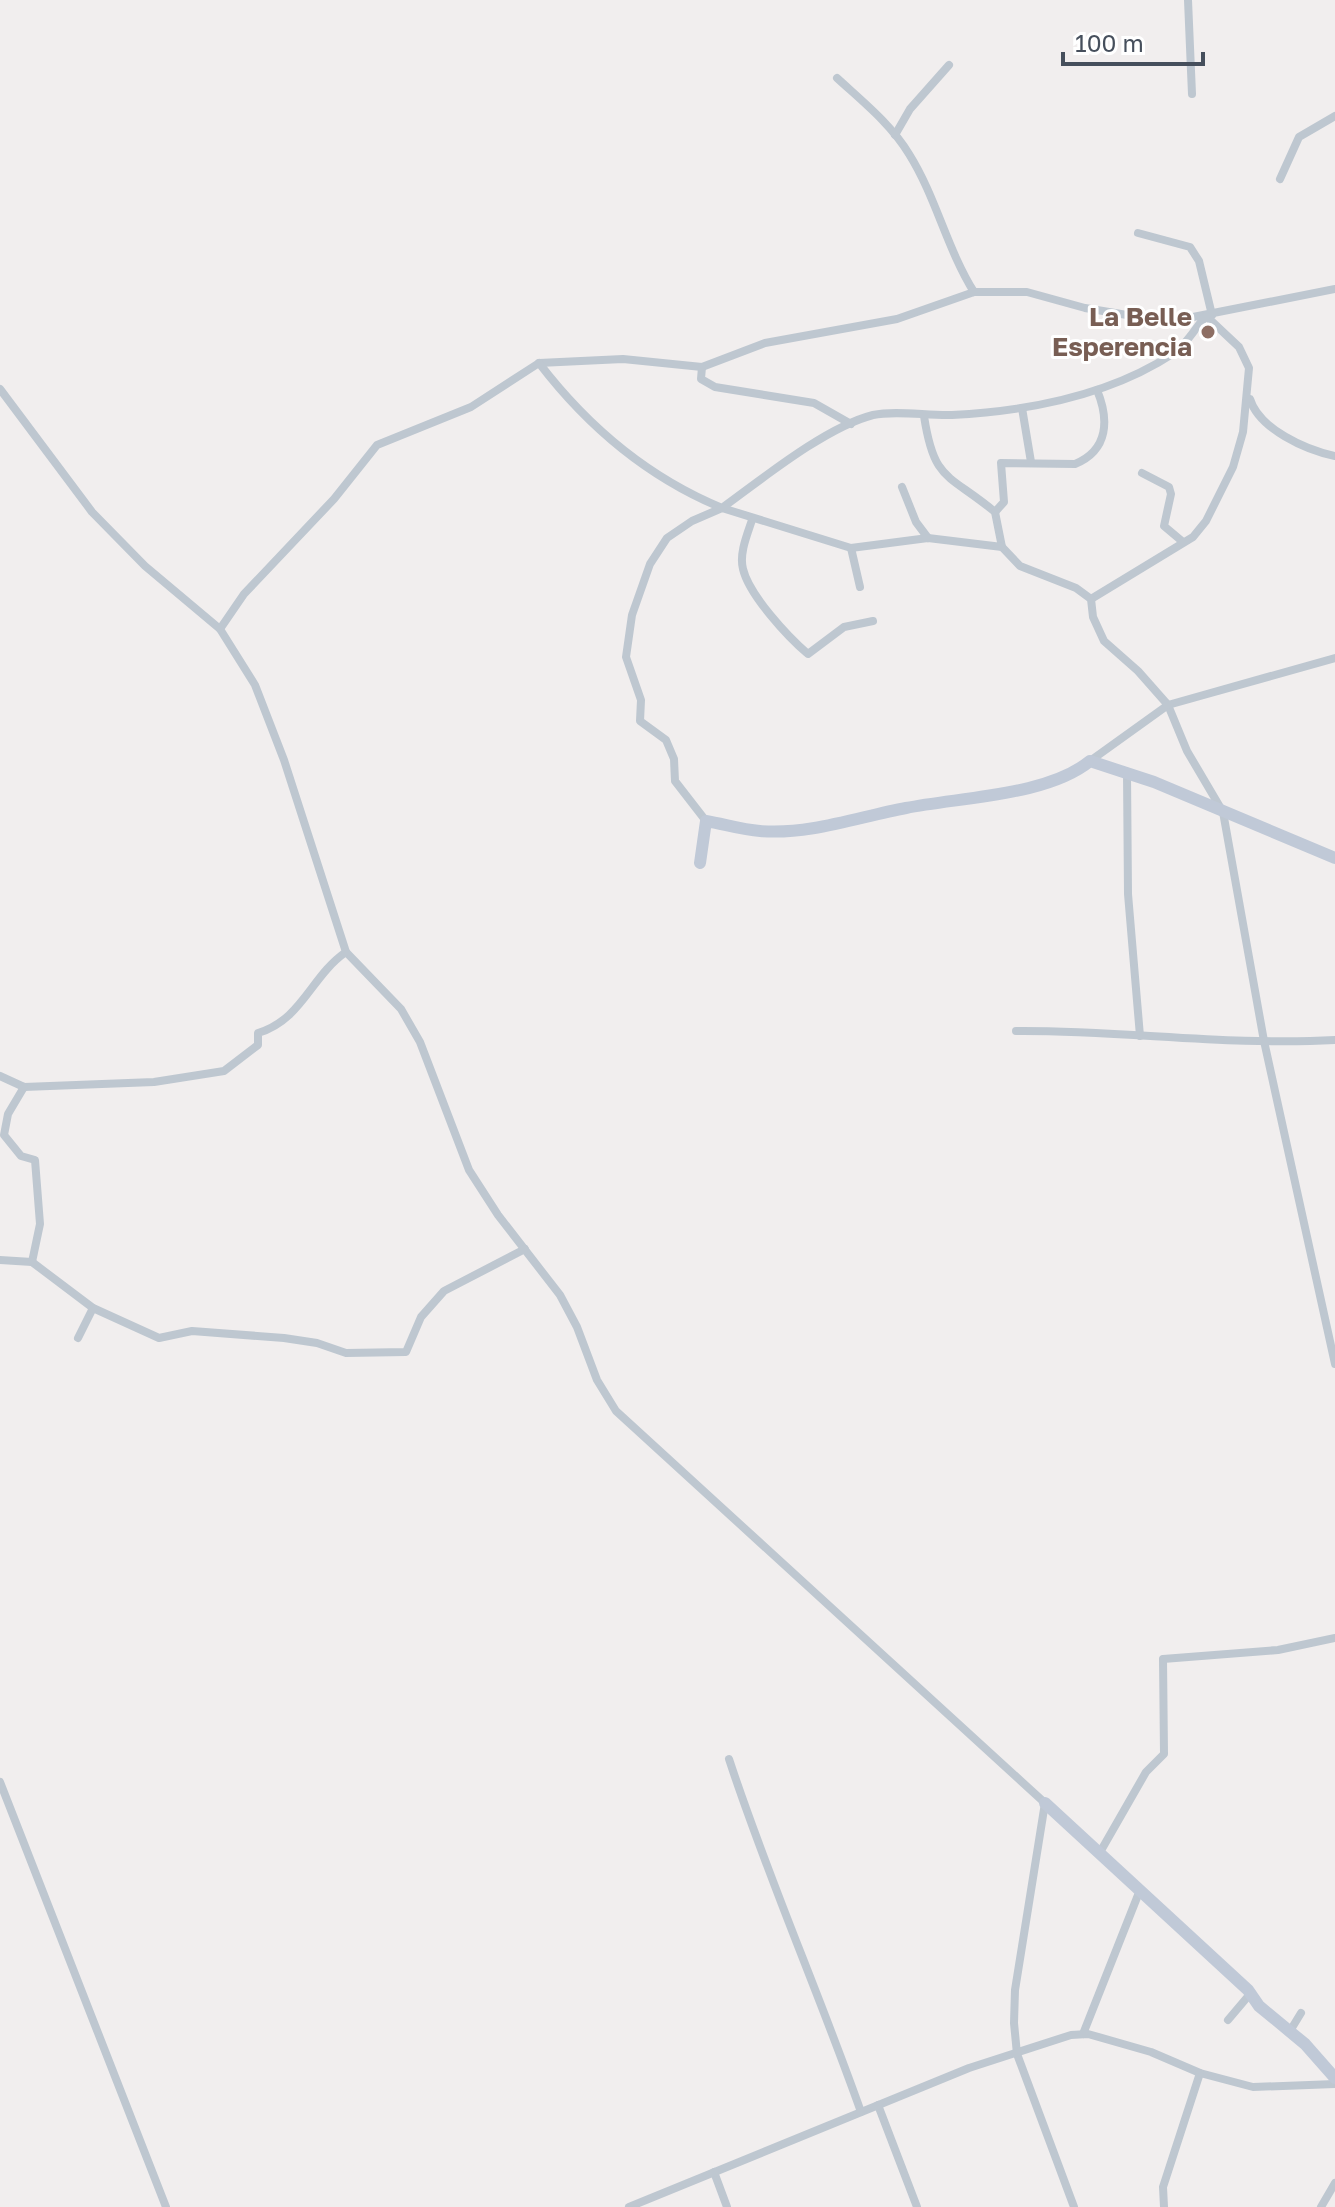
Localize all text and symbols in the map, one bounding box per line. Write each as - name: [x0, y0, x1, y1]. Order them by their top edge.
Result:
- scale bar: [1063, 16, 1203, 66]
- text: 100 m: [1075, 28, 1144, 57]
- place label: La Belle Esperencia: [1052, 301, 1192, 362]
- marker: La Belle Esperencia: [1199, 323, 1217, 341]

